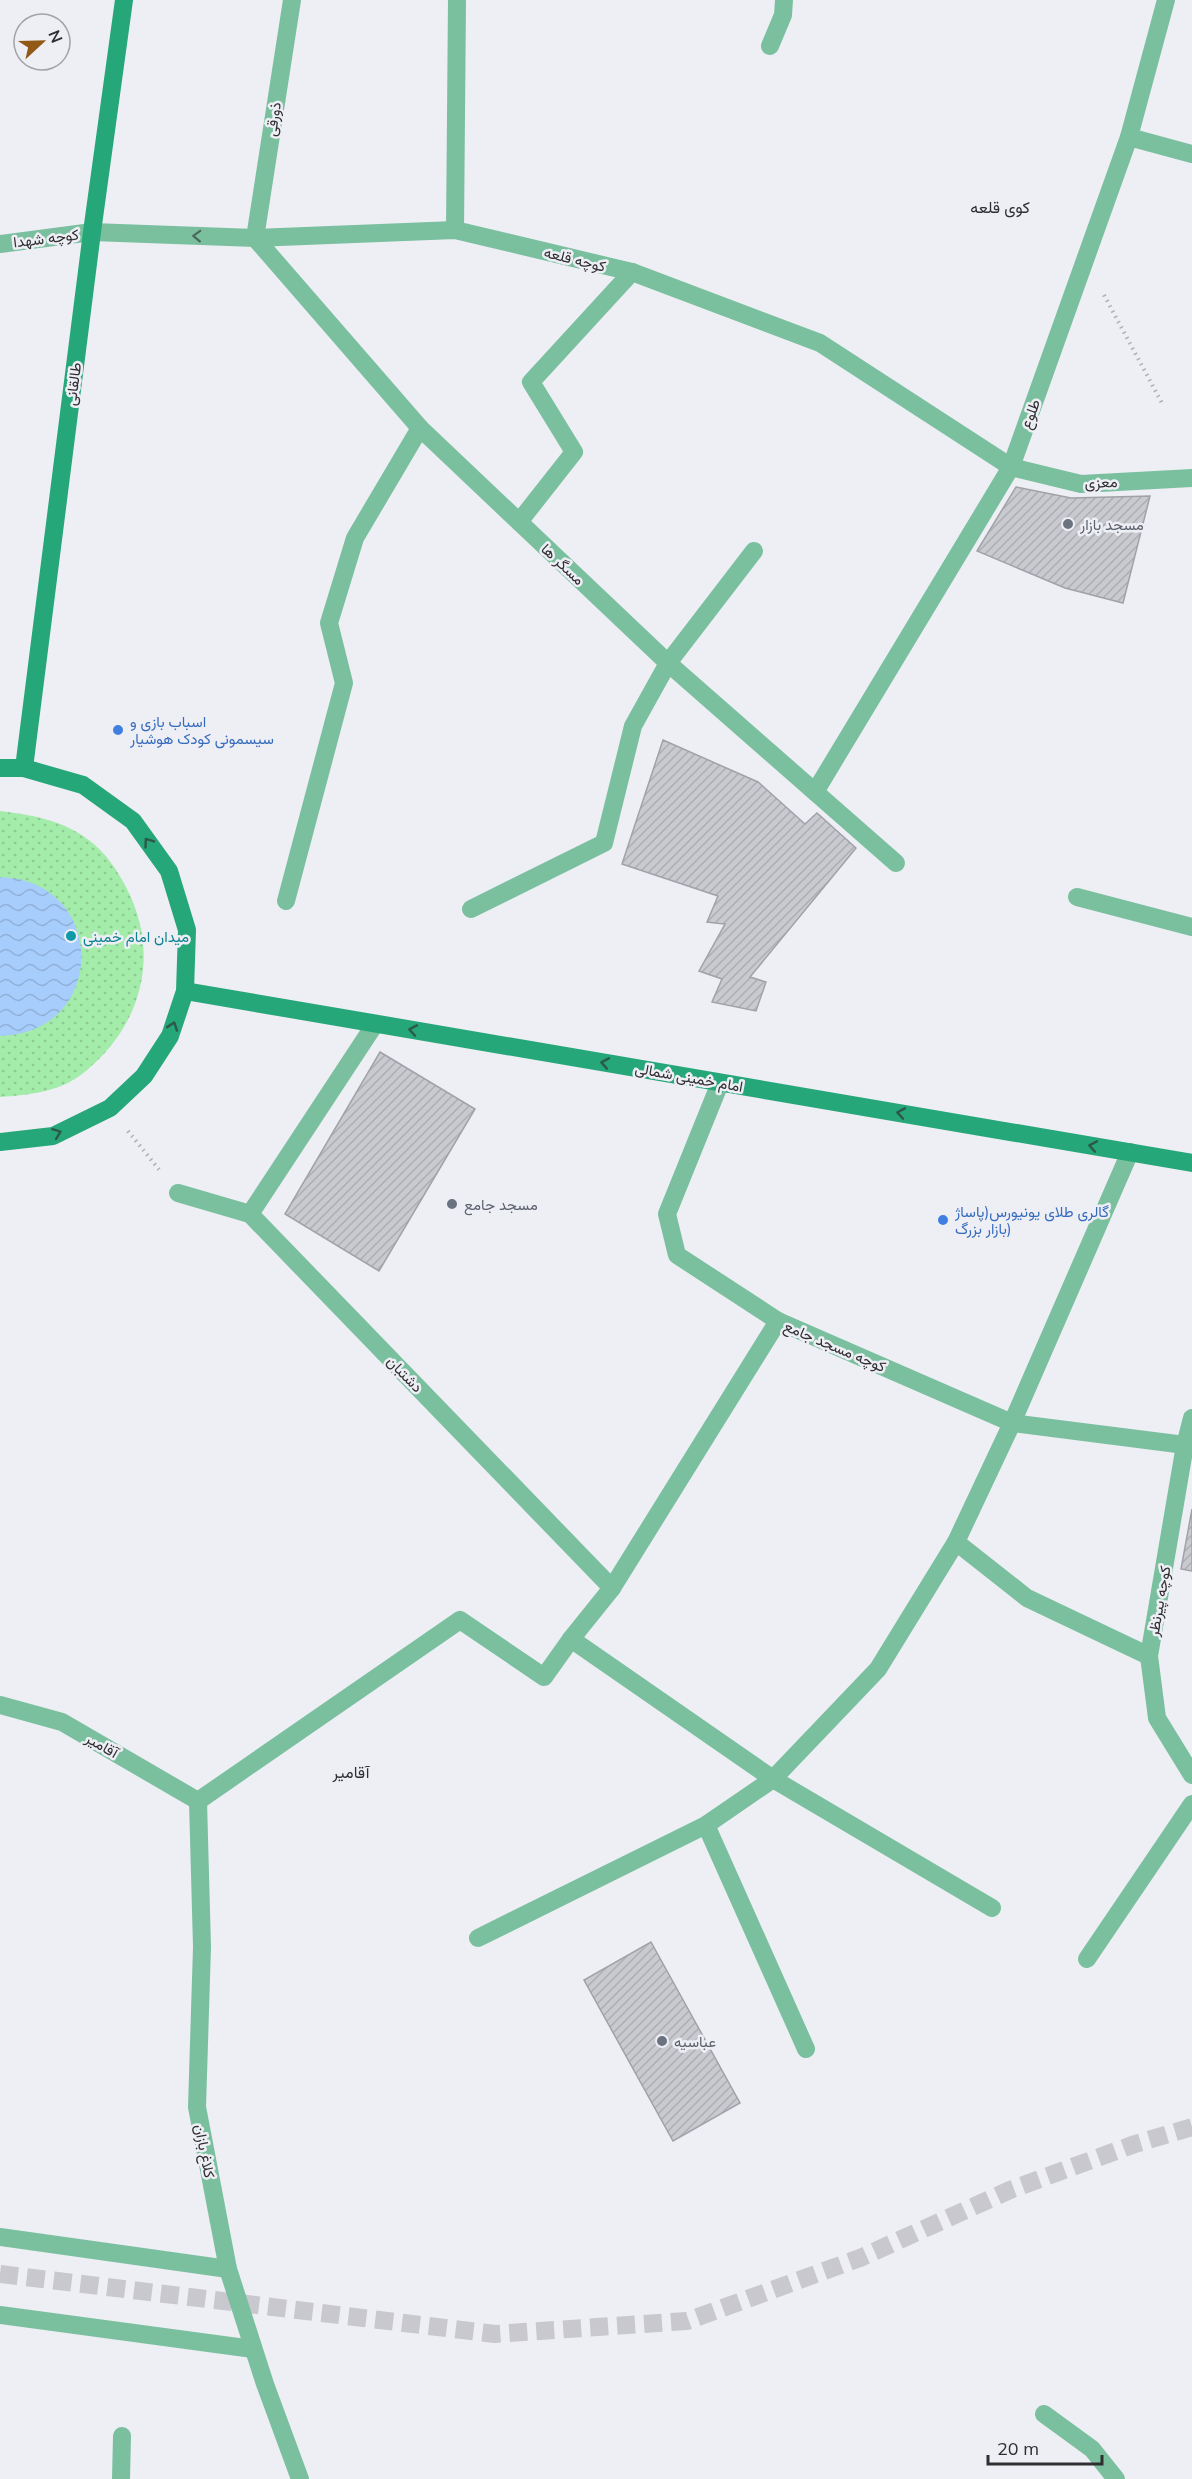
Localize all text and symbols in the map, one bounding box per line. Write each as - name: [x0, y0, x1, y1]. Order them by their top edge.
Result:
- north arrow: [12, 12, 72, 72]
- text: N: [44, 27, 67, 46]
- street label: ذورقی: [261, 100, 286, 138]
- district label: کوی قلعه: [970, 197, 1030, 218]
- street label: کوچه شهدا: [12, 225, 80, 252]
- one-way arrow: [192, 230, 201, 242]
- street label: کوچه قلعه: [542, 242, 608, 277]
- street label: طالقانی: [61, 361, 86, 407]
- street label: طلوع: [1016, 396, 1046, 432]
- street label: معزی: [1084, 472, 1118, 493]
- place label: مسجد بازار: [1079, 515, 1144, 534]
- marker: مسجد بازار: [1061, 517, 1075, 531]
- street label: مسگر ها: [537, 539, 589, 589]
- place label: اسباب بازی و سیسمونی کودک هوشیار: [129, 712, 274, 749]
- marker: اسباب بازی و سیسمونی کودک هوشیار: [111, 723, 125, 737]
- one-way arrow: [144, 838, 155, 849]
- place label: میدان امام خمینی: [83, 927, 189, 947]
- marker: میدان امام خمینی: [64, 929, 78, 943]
- one-way arrow: [166, 1021, 179, 1032]
- one-way arrow: [408, 1024, 418, 1037]
- one-way arrow: [600, 1057, 610, 1070]
- street label: امام خمینی شمالی: [633, 1058, 745, 1097]
- one-way arrow: [896, 1108, 905, 1120]
- one-way arrow: [51, 1128, 62, 1140]
- one-way arrow: [1088, 1140, 1098, 1153]
- place label: مسجد جامع: [464, 1195, 538, 1216]
- marker: مسجد جامع: [445, 1197, 459, 1211]
- place label: گالری طلای یونیورس(پاساژ بازار بزرگ): [954, 1202, 1109, 1238]
- marker: گالری طلای یونیورس(پاساژ بازار بزرگ): [936, 1213, 950, 1227]
- street label: کوچه مسجد جامع: [780, 1316, 889, 1378]
- street label: دشتبان: [383, 1352, 427, 1396]
- street label: کوچه پیرنظر: [1143, 1564, 1176, 1639]
- street label: آقامیر: [81, 1728, 123, 1763]
- district label: آقامیر: [332, 1762, 371, 1783]
- place label: عباسیه: [674, 2032, 716, 2051]
- marker: عباسیه: [655, 2034, 669, 2048]
- street label: کلاغ بازان: [189, 2123, 220, 2180]
- scale bar: [988, 2428, 1102, 2466]
- text: 20 m: [997, 2437, 1039, 2460]

